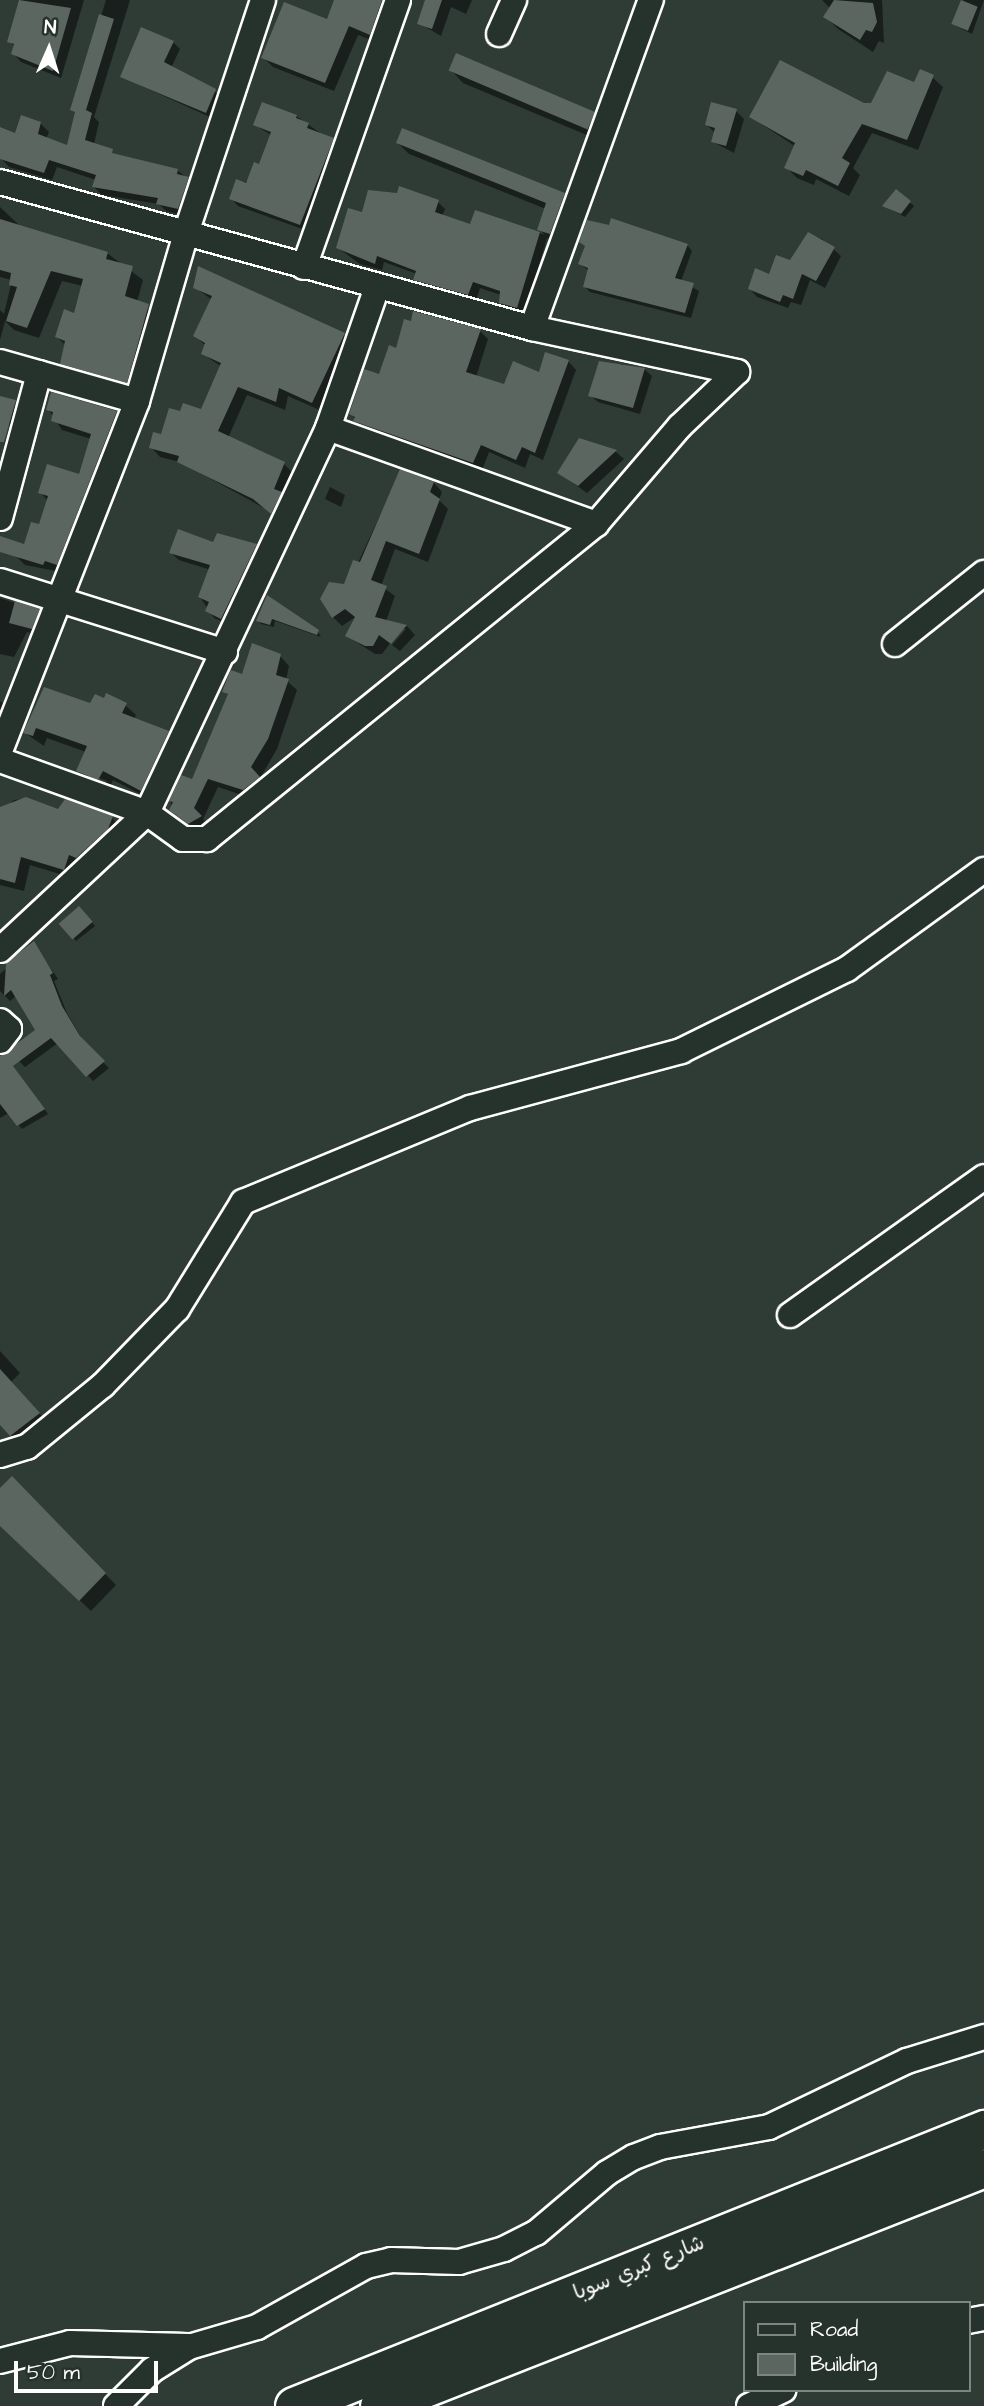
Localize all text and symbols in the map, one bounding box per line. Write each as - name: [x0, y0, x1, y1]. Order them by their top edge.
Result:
- north arrow: [14, 14, 84, 84]
- text: N: [43, 14, 57, 41]
- street label: شارع كبري سوبا: [570, 2230, 708, 2306]
- legend: [743, 2301, 970, 2392]
- text: Road: [810, 2315, 858, 2344]
- scale bar: [18, 2346, 161, 2390]
- text: Building: [810, 2350, 877, 2379]
- text: 50 m: [27, 2358, 80, 2387]

